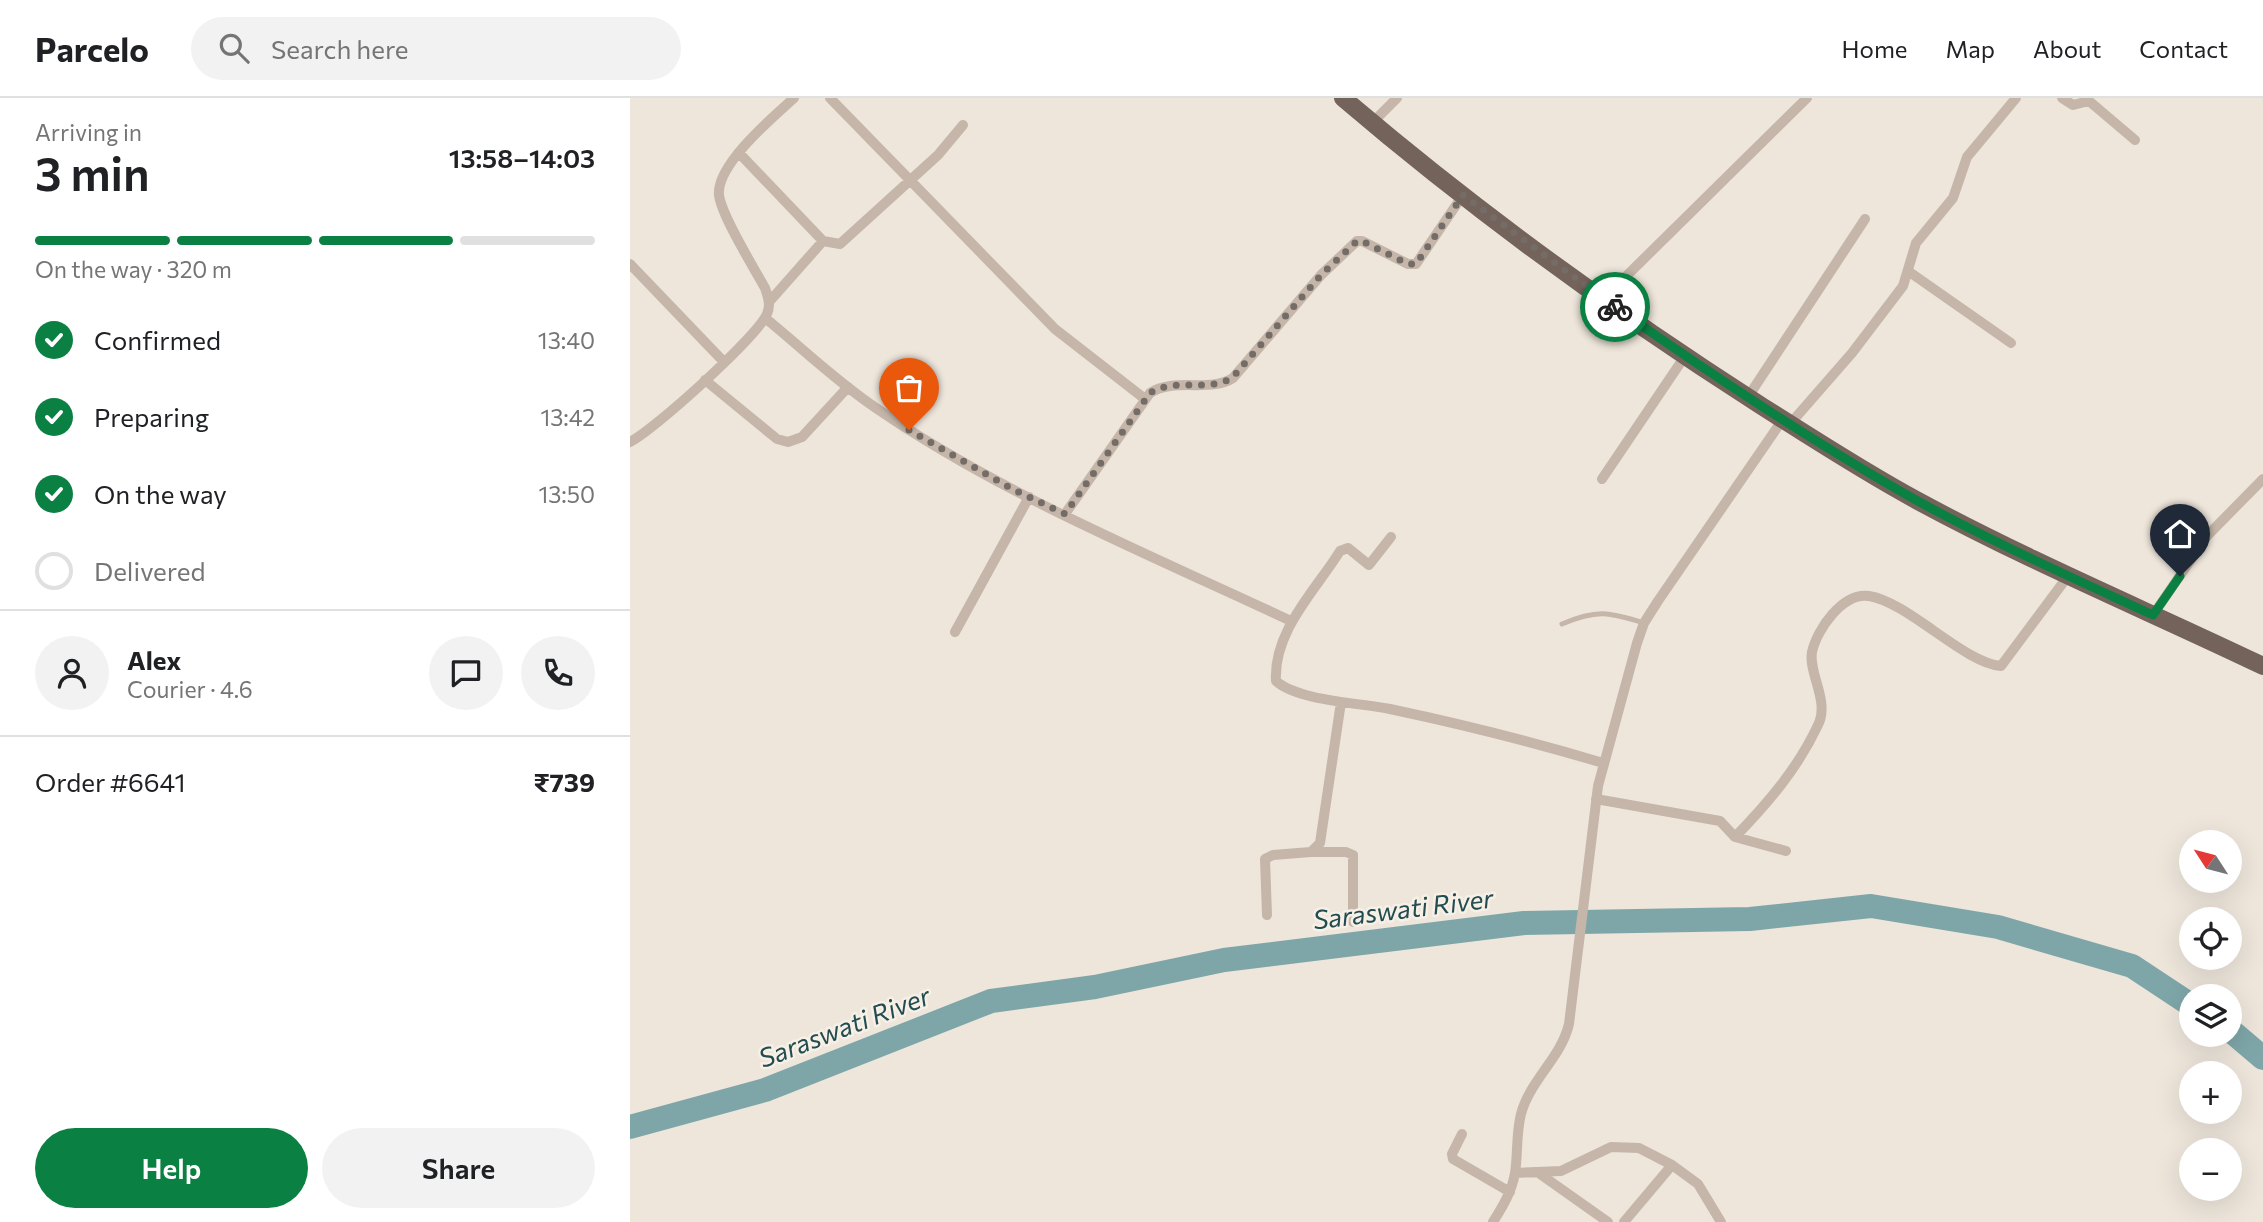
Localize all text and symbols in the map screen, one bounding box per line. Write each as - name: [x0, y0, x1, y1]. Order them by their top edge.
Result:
- search box: [191, 17, 681, 80]
- text: Parcelo: [35, 28, 149, 69]
- icon: search: [215, 29, 253, 67]
- text: Search here: [271, 33, 409, 64]
- text: Home: [1842, 34, 1908, 63]
- text: Map: [1946, 34, 1995, 63]
- text: About: [2033, 34, 2101, 63]
- text: Contact: [2139, 34, 2228, 63]
- text: Arriving in: [35, 118, 142, 146]
- text: 13:58–14:03: [449, 142, 595, 173]
- text: 3 min: [35, 144, 150, 200]
- text: On the way · 320 m: [35, 255, 232, 283]
- courier: [1580, 272, 1650, 342]
- icon: bike: [1596, 288, 1634, 326]
- icon: check: [35, 321, 73, 359]
- text: Confirmed: [94, 324, 221, 355]
- text: 13:40: [538, 326, 595, 354]
- pin: [879, 358, 939, 430]
- icon: bag: [890, 369, 928, 407]
- icon: check: [35, 398, 73, 436]
- text: Preparing: [94, 401, 209, 432]
- text: 13:42: [540, 403, 595, 431]
- icon: check: [35, 475, 73, 513]
- text: On the way: [94, 478, 227, 509]
- text: 13:50: [538, 480, 595, 508]
- pin: [2150, 504, 2210, 576]
- icon: home: [2161, 515, 2199, 553]
- text: Delivered: [94, 555, 205, 586]
- button: person: [35, 636, 109, 710]
- button: chat: [429, 636, 503, 710]
- button: phone: [521, 636, 595, 710]
- text: Alex: [127, 644, 181, 675]
- text: Courier · 4.6: [127, 675, 253, 703]
- text: Order #6641: [35, 766, 186, 797]
- text: ₹739: [533, 766, 595, 797]
- north arrow: [2179, 830, 2242, 892]
- map controls: [2179, 830, 2242, 1201]
- water label: Saraswati River: [1311, 881, 1497, 934]
- button: locate: [2179, 907, 2242, 970]
- water label: Saraswati River: [754, 978, 936, 1073]
- button: layers: [2179, 984, 2242, 1047]
- button: +: [2179, 1061, 2242, 1124]
- button: Help: [35, 1128, 308, 1208]
- button: Share: [322, 1128, 595, 1208]
- button: −: [2179, 1138, 2242, 1201]

